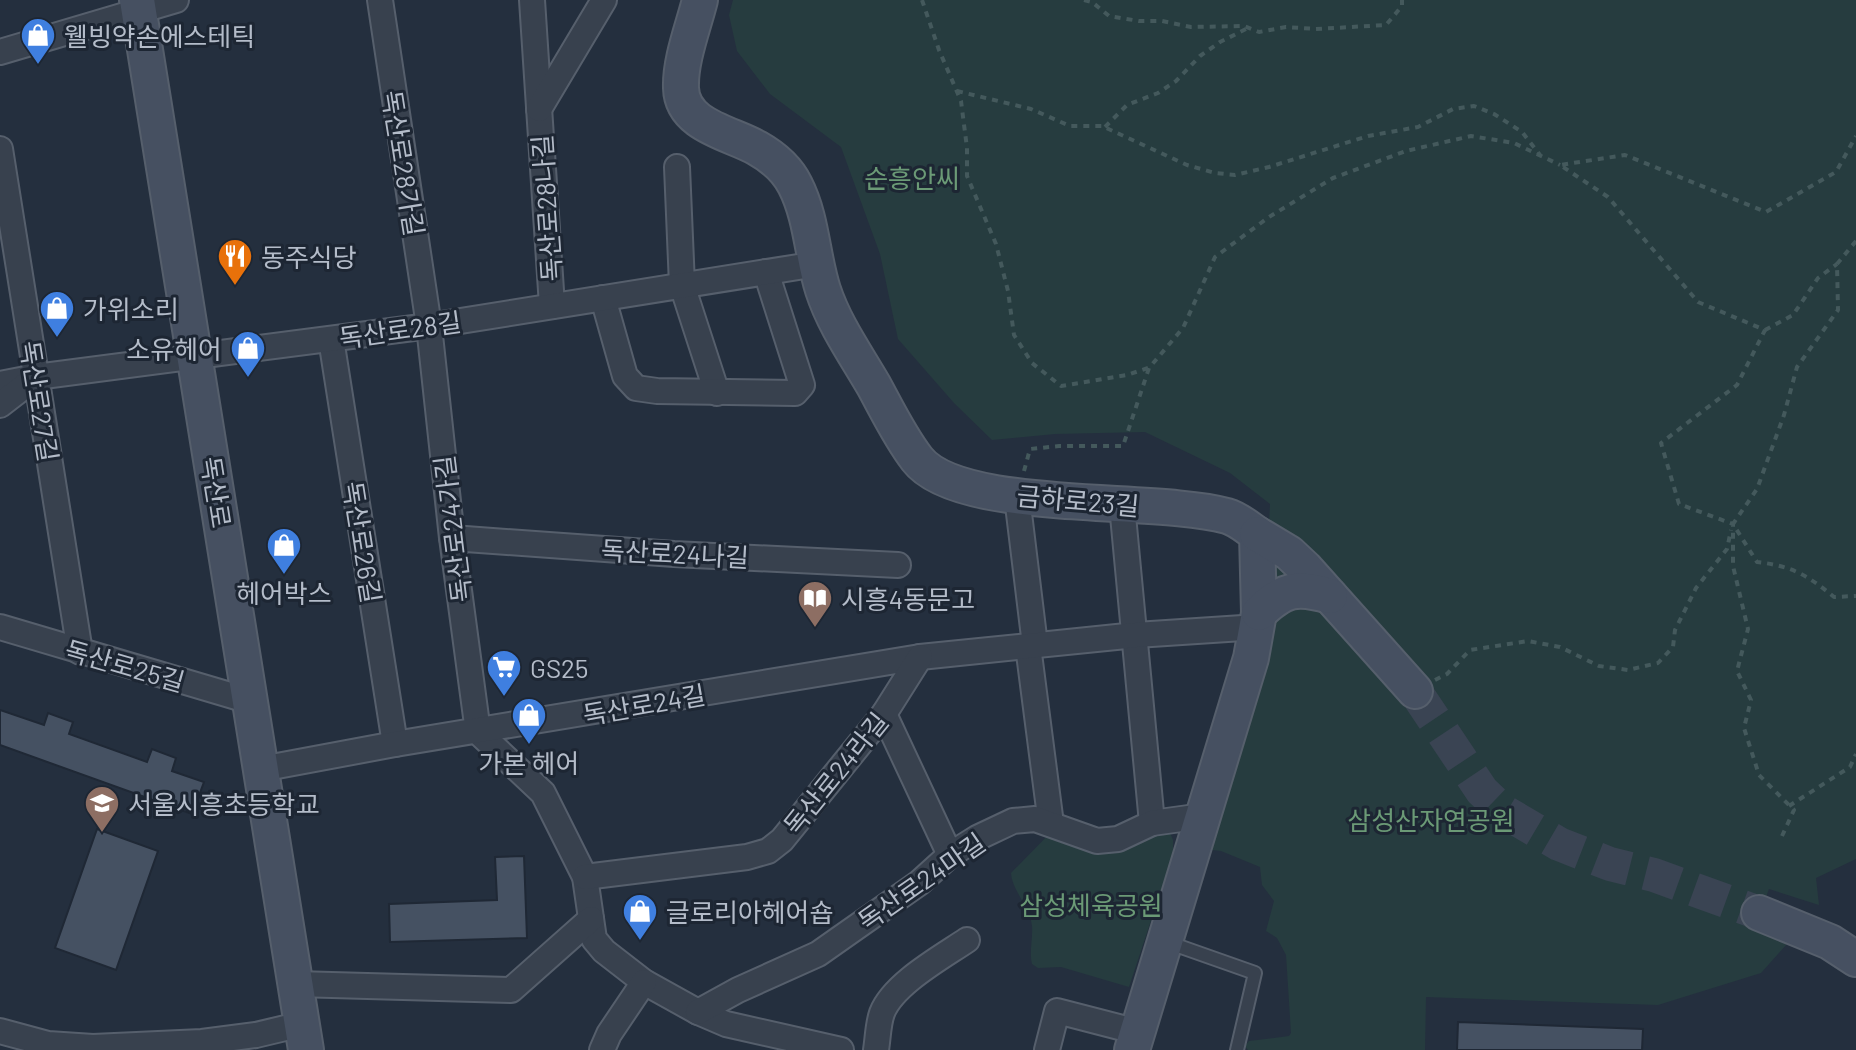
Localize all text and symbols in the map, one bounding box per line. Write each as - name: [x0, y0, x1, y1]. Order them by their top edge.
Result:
- shop icon: 웰빙약손에스테틱: [19, 16, 57, 66]
- place label: 웰빙약손에스테틱: [64, 20, 255, 51]
- street label: 독산로28가길: [377, 88, 431, 238]
- street label: 독산로28나길: [525, 134, 567, 282]
- park label: 순흥안씨: [864, 162, 960, 193]
- restaurant icon: 동주식당: [216, 237, 254, 287]
- place label: 동주식당: [261, 241, 357, 272]
- shop icon: 가위소리: [38, 289, 76, 339]
- place label: 가위소리: [83, 293, 179, 324]
- street label: 독산로28길: [337, 305, 463, 353]
- shop icon: 소유헤어: [229, 329, 267, 379]
- place label: 소유헤어: [126, 333, 222, 364]
- street label: 독산로27길: [15, 338, 65, 464]
- street label: 독산로: [196, 454, 238, 530]
- street label: 독산로24가길: [428, 454, 476, 604]
- street label: 독산로26길: [338, 479, 388, 605]
- street label: 금하로23길: [1015, 479, 1141, 521]
- shop icon: 헤어박스: [265, 526, 303, 576]
- street label: 독산로24나길: [600, 534, 750, 572]
- place label: 헤어박스: [236, 577, 332, 608]
- library icon: 시흥4동문고: [796, 579, 834, 629]
- place label: 시흥4동문고: [841, 583, 975, 614]
- street label: 독산로25길: [62, 633, 188, 697]
- supermarket icon: GS25: [485, 648, 523, 698]
- place label: GS25: [530, 652, 588, 683]
- street label: 독산로24길: [580, 678, 708, 730]
- shop icon: 가본 헤어: [510, 696, 548, 746]
- street label: 독산로24라길: [776, 706, 894, 840]
- place label: 가본 헤어: [479, 747, 579, 778]
- school or university icon: 서울시흥초등학교: [83, 784, 121, 834]
- place label: 서울시흥초등학교: [128, 788, 319, 819]
- park label: 삼성산자연공원: [1347, 804, 1515, 835]
- street label: 독산로24마길: [852, 826, 990, 936]
- park label: 삼성체육공원: [1019, 889, 1163, 920]
- shop icon: 글로리아헤어숍: [621, 892, 659, 942]
- place label: 글로리아헤어숍: [666, 896, 833, 927]

